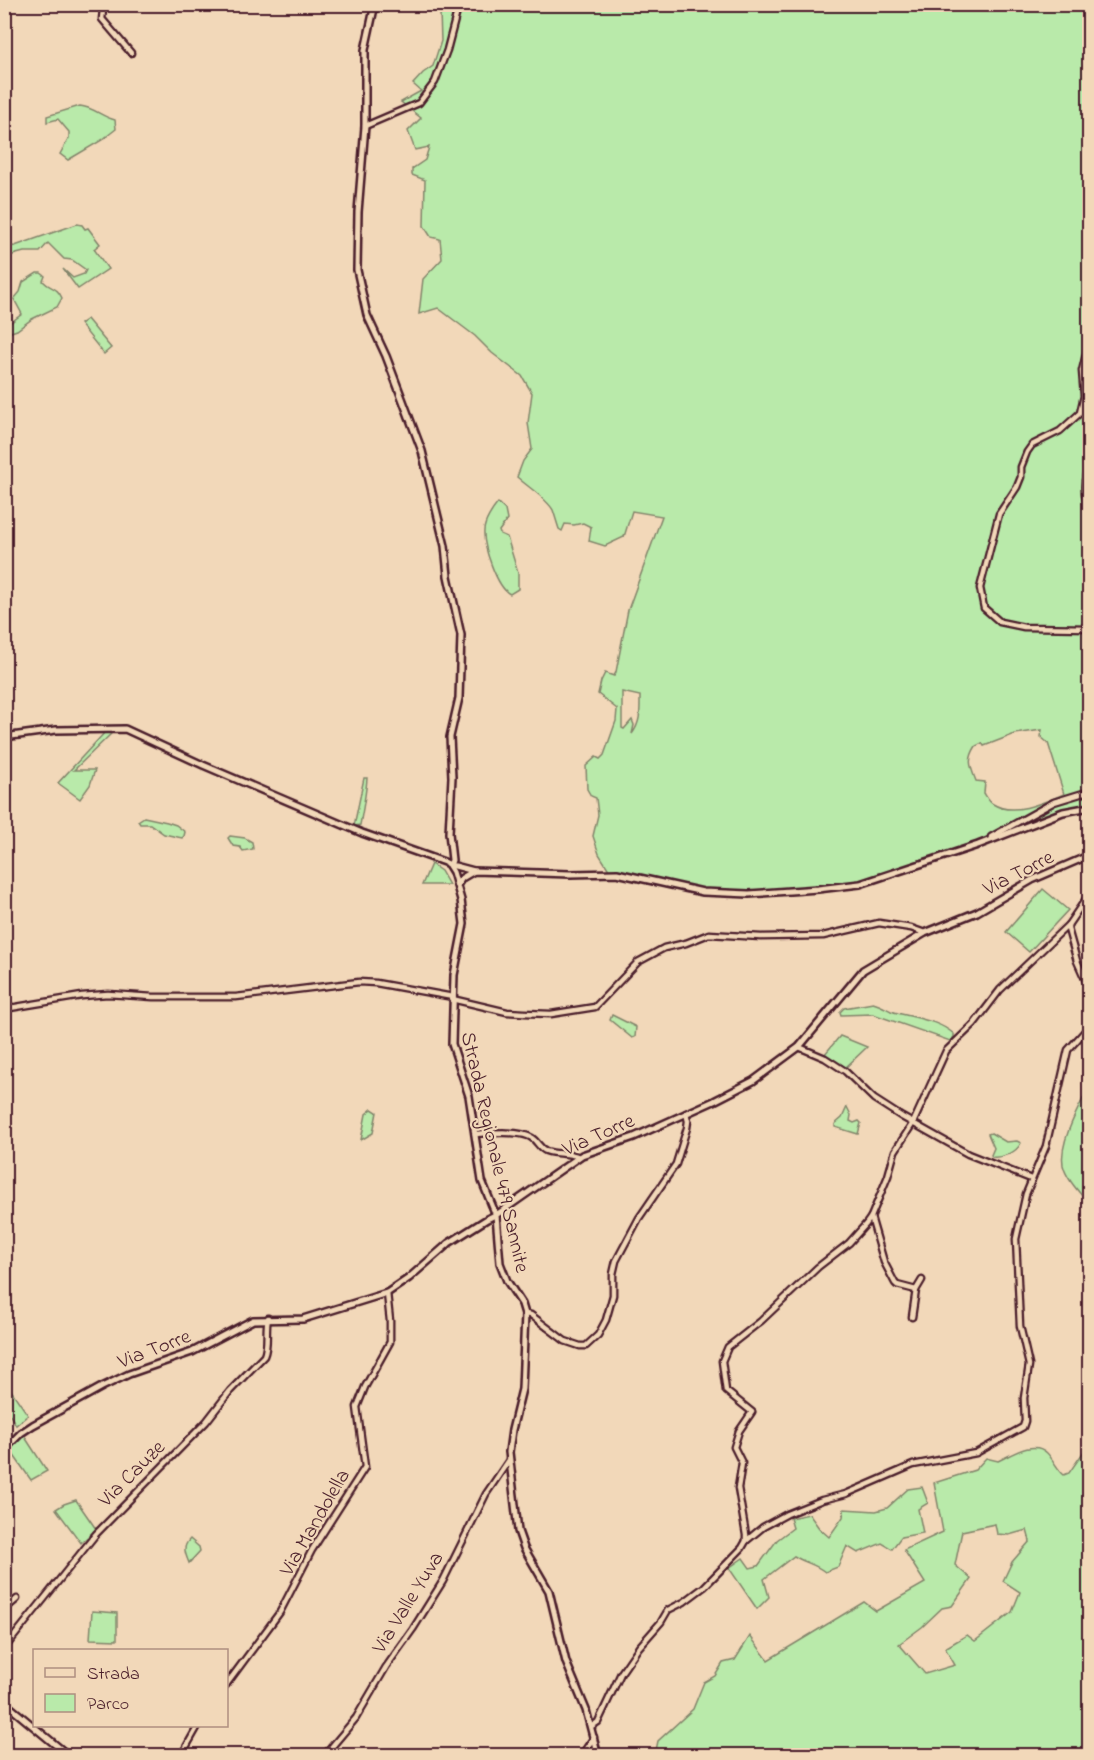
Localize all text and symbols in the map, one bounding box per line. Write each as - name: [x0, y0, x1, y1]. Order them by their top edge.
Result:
- street label: Via Torre: [977, 843, 1060, 905]
- street label: Strada Regionale 479 Sannite: [450, 1029, 537, 1277]
- street label: Via Torre: [557, 1106, 640, 1165]
- street label: Via Torre: [113, 1322, 196, 1378]
- street label: Via Cauze: [91, 1434, 173, 1516]
- street label: Via Mandolella: [272, 1464, 359, 1583]
- street label: Via Valle Yuva: [365, 1546, 452, 1661]
- legend: [33, 1649, 228, 1727]
- text: Strada: [87, 1662, 140, 1688]
- text: Parco: [87, 1692, 129, 1718]

